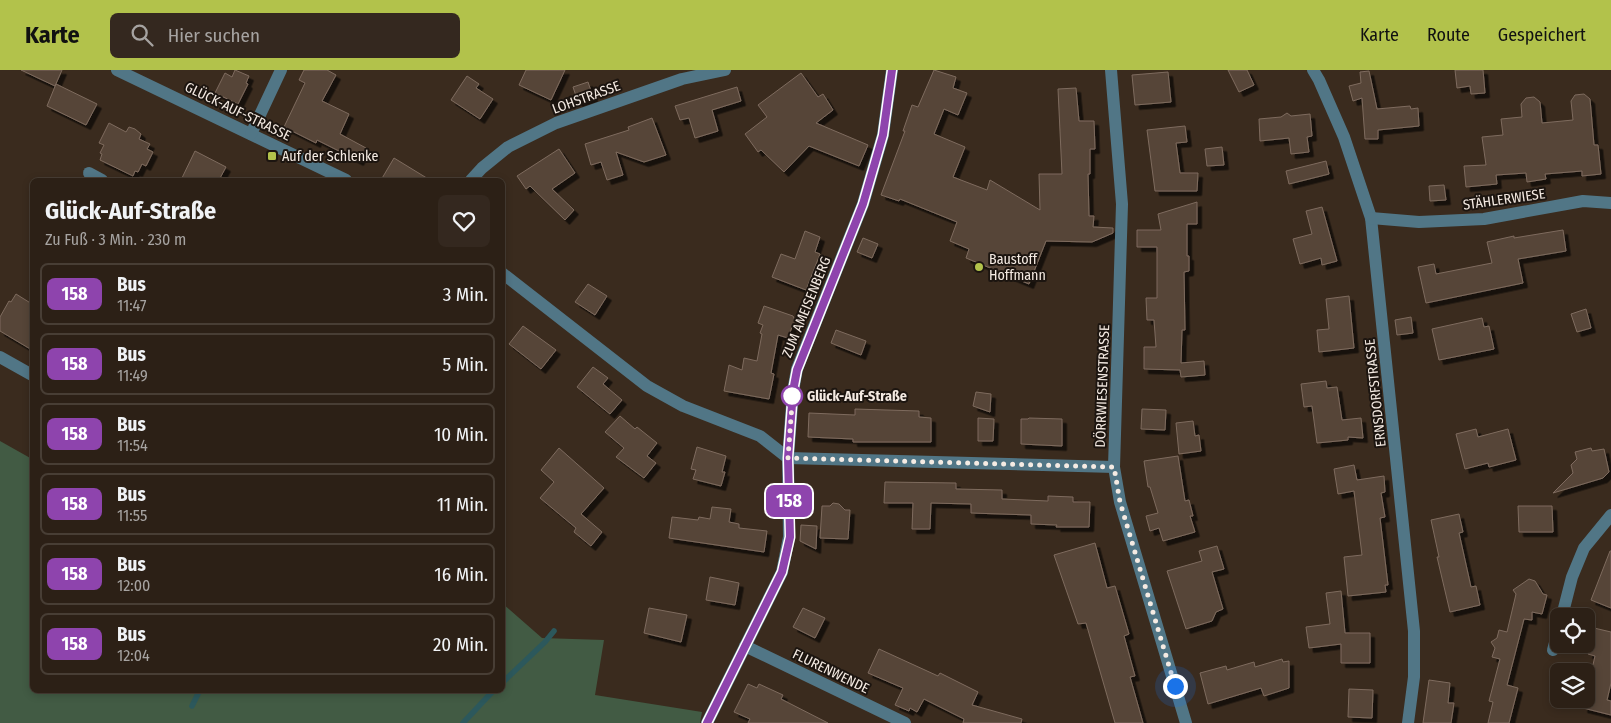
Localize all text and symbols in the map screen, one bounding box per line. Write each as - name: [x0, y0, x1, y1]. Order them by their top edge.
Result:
- search box: [110, 13, 460, 58]
- text: Karte: [25, 21, 80, 49]
- icon: search: [128, 21, 156, 49]
- text: Hier suchen: [168, 24, 260, 47]
- text: Karte: [1360, 24, 1399, 46]
- text: Route: [1427, 24, 1470, 46]
- text: Gespeichert: [1498, 24, 1586, 46]
- street label: LOHSTRASSE: [550, 77, 623, 118]
- street label: GLÜCK-AUF-STRASSE: [182, 78, 294, 145]
- place label: Auf der Schlenke: [282, 148, 378, 165]
- marker: Auf der Schlenke: [266, 150, 278, 162]
- street label: STÄHLERWIESE: [1462, 185, 1547, 214]
- button: heart: [438, 195, 490, 247]
- text: Glück-Auf-Straße: [45, 197, 216, 225]
- text: Zu Fuß · 3 Min. · 230 m: [45, 230, 186, 249]
- place label: Baustoff Hoffmann: [989, 251, 1046, 284]
- street label: ZUM AMEISENBERG: [778, 254, 834, 360]
- marker: Baustoff Hoffmann: [973, 261, 985, 273]
- text: Bus: [117, 273, 146, 296]
- text: 158: [62, 283, 87, 305]
- text: 3 Min.: [443, 283, 488, 306]
- text: 11:47: [117, 296, 147, 315]
- street label: DÖRRWIESENSTRASSE: [1091, 324, 1113, 448]
- street label: ERNSDORFSTRASSE: [1361, 338, 1390, 448]
- text: Bus: [117, 343, 146, 366]
- text: 158: [62, 353, 87, 375]
- text: 5 Min.: [442, 353, 488, 376]
- text: 11:49: [117, 366, 148, 385]
- marker: Glück-Auf-Straße: [781, 385, 803, 407]
- place label: Glück-Auf-Straße: [807, 388, 907, 405]
- text: Bus: [117, 413, 146, 436]
- text: 158: [62, 423, 87, 445]
- text: 10 Min.: [434, 423, 488, 446]
- text: 11:54: [117, 436, 148, 455]
- text: Bus: [117, 483, 146, 506]
- line badge: 158: [760, 485, 818, 517]
- text: 158: [776, 490, 802, 512]
- text: 158: [62, 493, 87, 515]
- text: 11 Min.: [437, 493, 488, 516]
- text: 11:55: [117, 506, 147, 525]
- text: Bus: [117, 553, 146, 576]
- text: 158: [62, 563, 87, 585]
- text: 16 Min.: [434, 563, 488, 586]
- text: 12:00: [117, 576, 150, 595]
- map controls: [1550, 608, 1595, 708]
- button: locate: [1550, 608, 1595, 653]
- text: Bus: [117, 623, 146, 646]
- text: 158: [62, 633, 87, 655]
- text: 20 Min.: [433, 633, 488, 656]
- text: 12:04: [117, 646, 150, 665]
- street label: FLURENWENDE: [790, 646, 872, 698]
- button: layers: [1550, 663, 1595, 708]
- your location: [1163, 674, 1188, 699]

